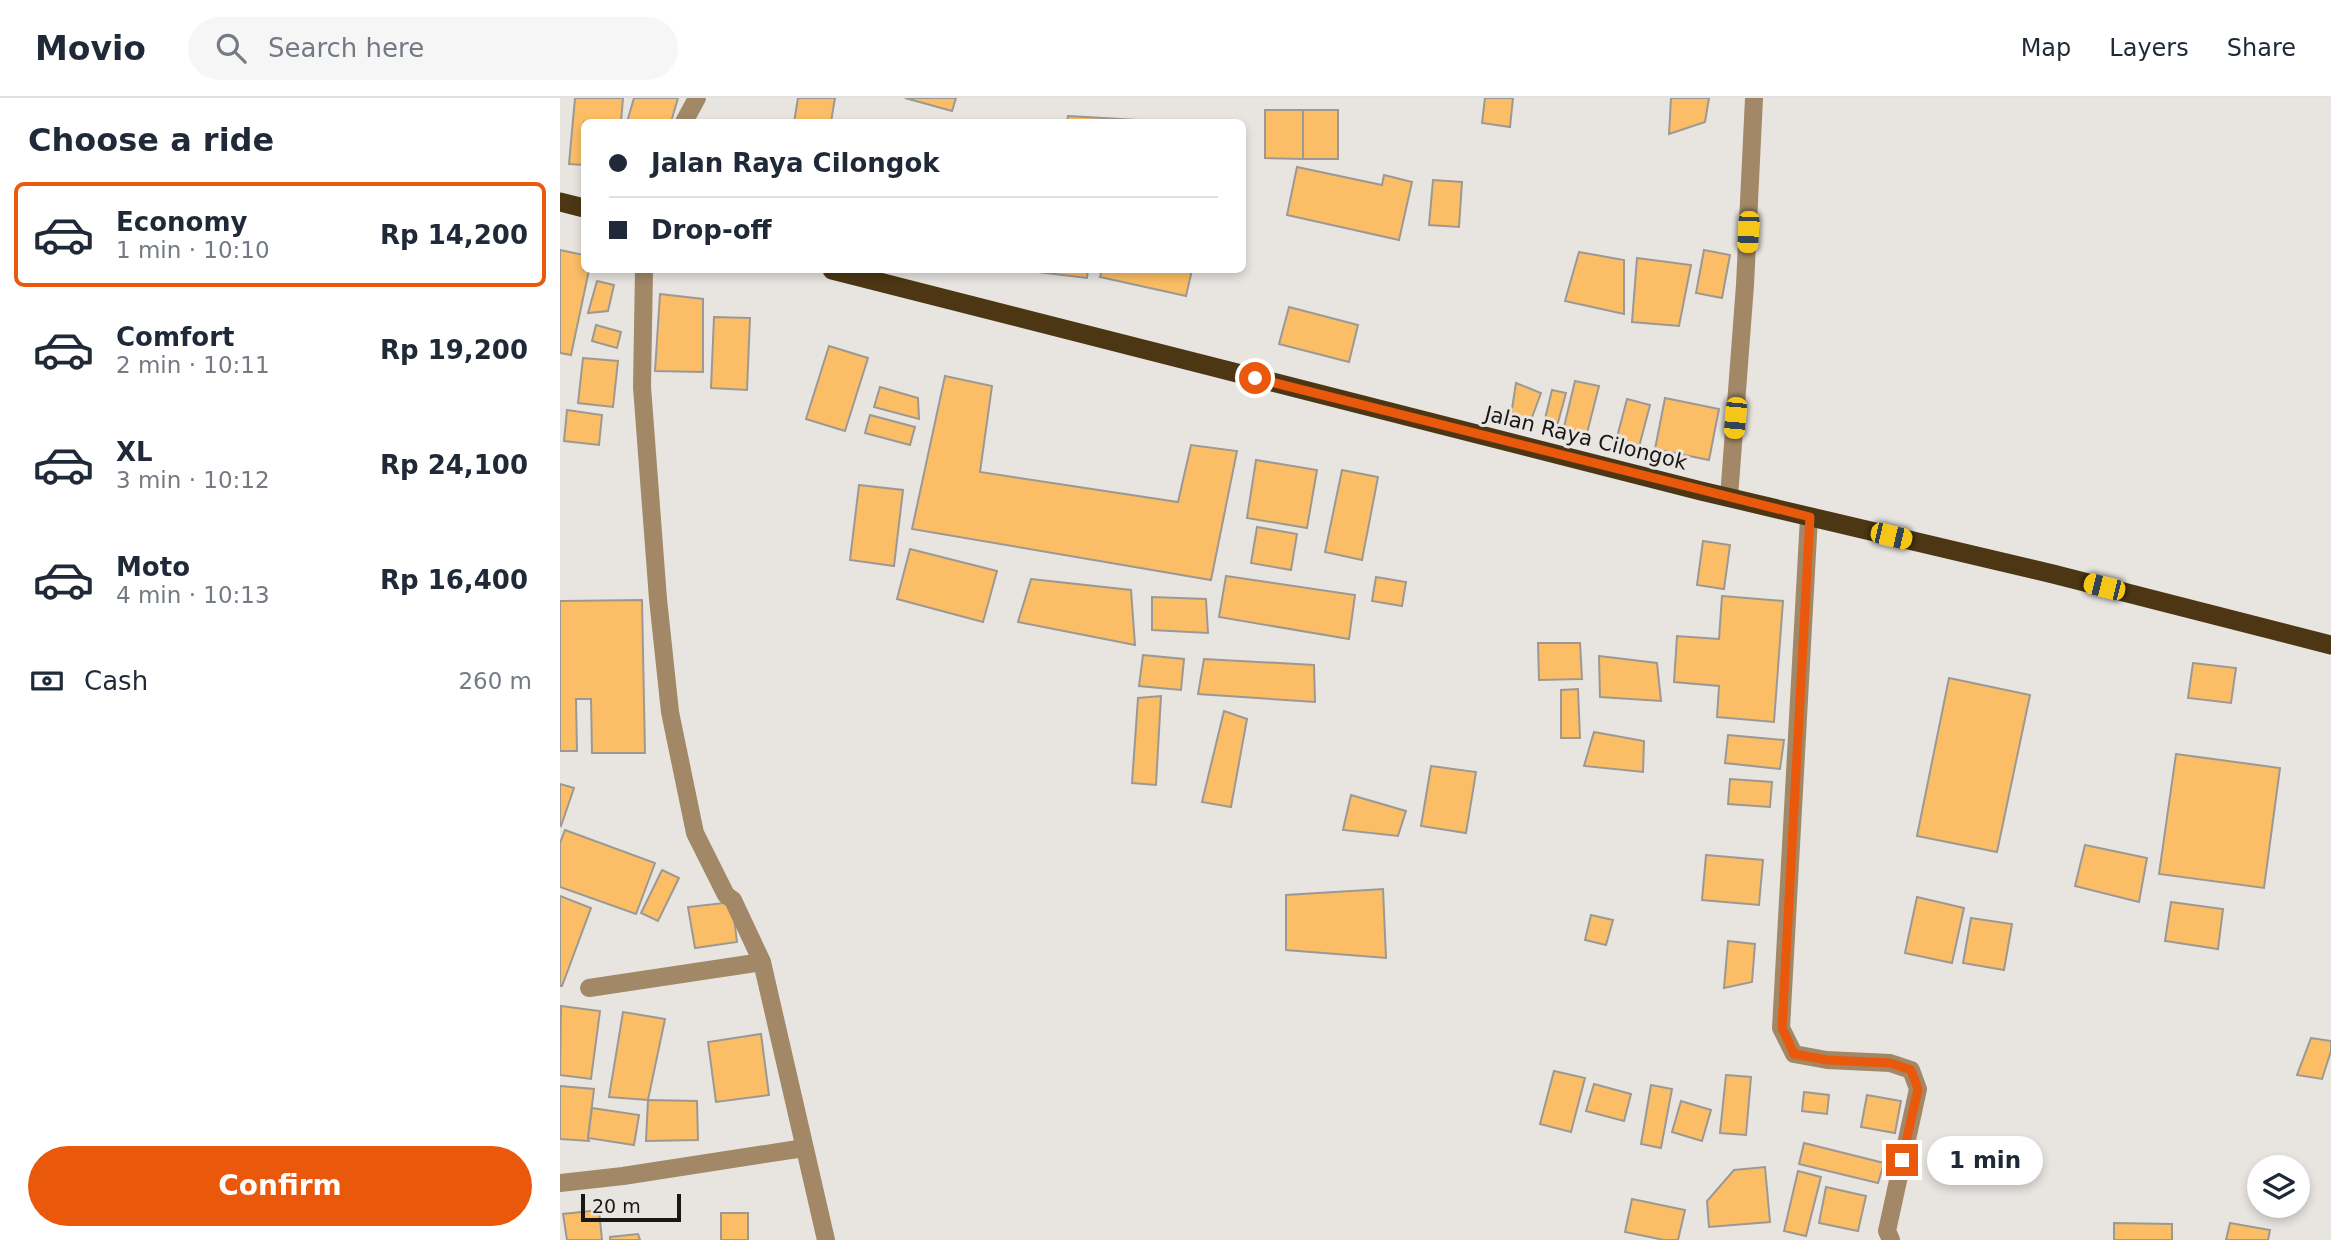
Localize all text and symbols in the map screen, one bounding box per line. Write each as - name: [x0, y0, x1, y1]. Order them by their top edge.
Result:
- search box: [188, 17, 678, 80]
- text: Movio: [35, 29, 146, 68]
- icon: search: [212, 29, 250, 67]
- text: Search here: [268, 33, 424, 63]
- text: Map: [2021, 34, 2071, 62]
- text: Layers: [2109, 34, 2189, 62]
- text: Share: [2227, 34, 2296, 62]
- text: Choose a ride: [28, 121, 274, 159]
- text: Jalan Raya Cilongok: [651, 148, 940, 178]
- icon: car: [32, 203, 95, 266]
- text: Economy: [116, 207, 247, 237]
- car: [1737, 210, 1760, 254]
- text: Drop-off: [651, 215, 772, 245]
- text: Rp 14,200: [380, 220, 528, 250]
- text: 1 min · 10:10: [116, 237, 270, 263]
- icon: car: [32, 318, 95, 381]
- text: Comfort: [116, 322, 234, 352]
- text: Rp 19,200: [380, 335, 528, 365]
- text: 2 min · 10:11: [116, 352, 270, 378]
- route start: [1239, 362, 1271, 394]
- car: [1723, 396, 1748, 440]
- street label: Jalan Raya Cilongok: [1480, 401, 1690, 475]
- icon: car: [32, 433, 95, 496]
- text: XL: [116, 437, 153, 467]
- text: Rp 24,100: [380, 450, 528, 480]
- text: 3 min · 10:12: [116, 467, 270, 493]
- car: [1869, 521, 1914, 551]
- icon: car: [32, 548, 95, 611]
- text: Moto: [116, 552, 190, 582]
- text: Rp 16,400: [380, 565, 528, 595]
- car: [2082, 572, 2127, 602]
- text: 4 min · 10:13: [116, 582, 270, 608]
- icon: cash: [28, 662, 66, 700]
- text: Cash: [84, 666, 148, 696]
- text: 260 m: [458, 668, 532, 694]
- callout: 1 min: [1926, 1136, 2042, 1184]
- route end: [1886, 1144, 1918, 1176]
- button: Confirm: [28, 1146, 532, 1226]
- text: 1 min: [1949, 1147, 2021, 1173]
- map controls: [2247, 1155, 2310, 1218]
- button: layers: [2247, 1155, 2310, 1218]
- scale bar: [581, 1191, 681, 1223]
- text: 20 m: [592, 1195, 641, 1217]

